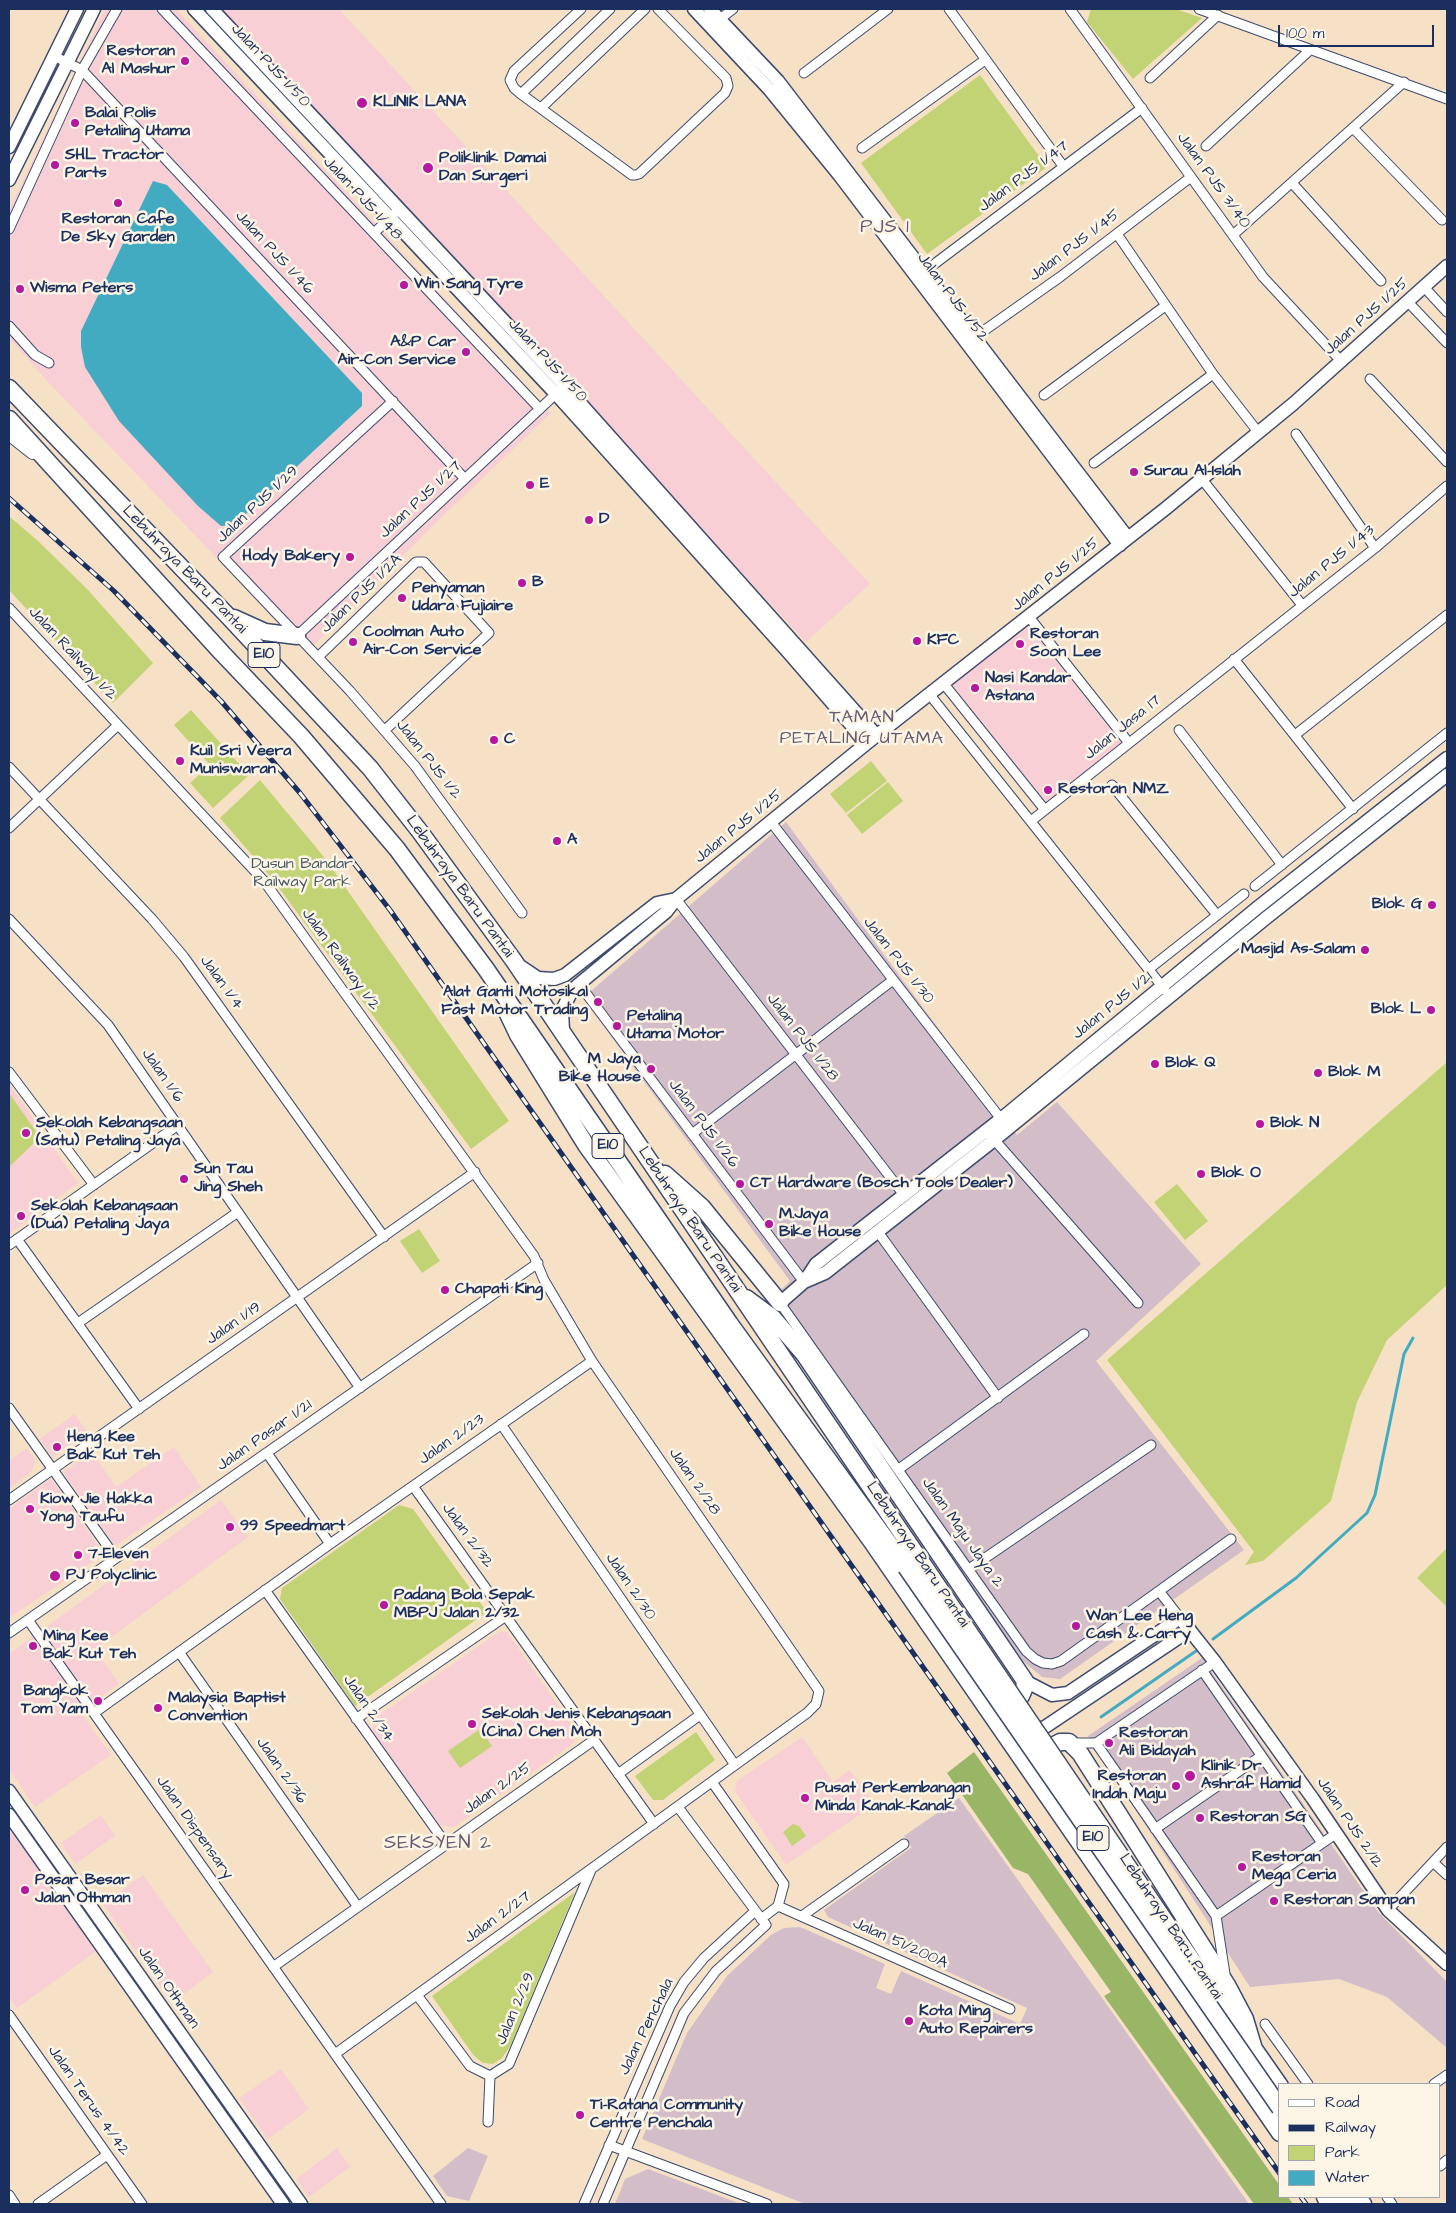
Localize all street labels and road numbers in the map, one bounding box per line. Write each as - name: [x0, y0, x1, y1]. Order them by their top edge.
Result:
- street label: Jalan PJS 1/50: [226, 20, 314, 112]
- street label: Jalan PJS 3/40: [1172, 129, 1254, 233]
- street label: Jalan PJS 1/47: [975, 137, 1073, 217]
- street label: Jalan PJS 1/48: [318, 153, 406, 245]
- street label: Jalan PJS 1/45: [1026, 206, 1124, 286]
- street label: Jalan PJS 1/46: [230, 207, 318, 299]
- street label: Jalan PJS 1/52: [912, 250, 992, 346]
- street label: Jalan PJS 1/25: [1321, 274, 1413, 360]
- street label: Jalan PJS 1/50: [503, 315, 591, 407]
- street label: Jalan PJS 1/27: [376, 457, 466, 543]
- street label: Jalan PJS 1/29: [213, 462, 303, 548]
- street label: Lebuhraya Baru Pantai: [118, 502, 250, 638]
- street label: Jalan PJS 1/43: [1285, 521, 1379, 603]
- street label: Jalan PJS 1/25: [1008, 534, 1104, 616]
- street label: Jalan PJS 1/2A: [317, 550, 407, 638]
- street label: Jalan Railway 1/2: [24, 603, 120, 705]
- road number: E10: [248, 642, 280, 668]
- street label: Jalan Jasa 17: [1081, 691, 1165, 765]
- street label: Jalan PJS 1/2: [391, 716, 465, 804]
- street label: Jalan PJS 1/25: [691, 786, 787, 868]
- street label: Lebuhraya Baru Pantai: [401, 812, 517, 962]
- street label: Jalan Railway 1/2: [297, 905, 383, 1015]
- street label: Jalan PJS 1/30: [858, 914, 938, 1008]
- street label: Jalan 1/4: [195, 952, 247, 1014]
- street label: Jalan PJS 1/21: [1069, 968, 1157, 1044]
- street label: Jalan PJS 1/28: [762, 990, 842, 1086]
- street label: Jalan 1/6: [137, 1045, 187, 1107]
- street label: Jalan PJS 1/26: [664, 1076, 742, 1172]
- road number: E10: [592, 1134, 624, 1158]
- street label: Lebuhraya Baru Pantai: [633, 1144, 745, 1296]
- street label: Jalan 1/19: [203, 1298, 265, 1350]
- street label: Jalan Pasar 1/21: [214, 1396, 316, 1476]
- street label: Jalan 2/23: [416, 1411, 488, 1469]
- street label: Jalan 2/28: [664, 1445, 724, 1519]
- street label: Jalan Maju Jaya 2: [917, 1474, 1007, 1592]
- street label: Lebuhraya Baru Pantai: [861, 1479, 973, 1631]
- street label: Jalan 2/32: [437, 1500, 497, 1572]
- street label: Jalan 2/30: [601, 1550, 659, 1624]
- street label: Jalan 2/34: [338, 1672, 398, 1746]
- street label: Jalan 2/36: [251, 1734, 311, 1808]
- street label: Jalan 2/25: [460, 1759, 536, 1819]
- street label: Jalan Dispensary: [151, 1773, 237, 1883]
- street label: Jalan PJS 2/12: [1312, 1774, 1386, 1872]
- road number: E10: [1077, 1826, 1109, 1850]
- street label: Lebuhraya Baru Pantai: [1114, 1851, 1226, 2003]
- street label: Jalan 2/27: [461, 1888, 535, 1948]
- street label: Jalan 51/200A: [850, 1915, 950, 1973]
- street label: Jalan Othman: [133, 1943, 203, 2033]
- street label: Jalan 2/29: [492, 1970, 540, 2048]
- street label: Jalan Penchala: [615, 1975, 679, 2079]
- street label: Jalan Terus 4/42: [43, 2042, 133, 2160]

